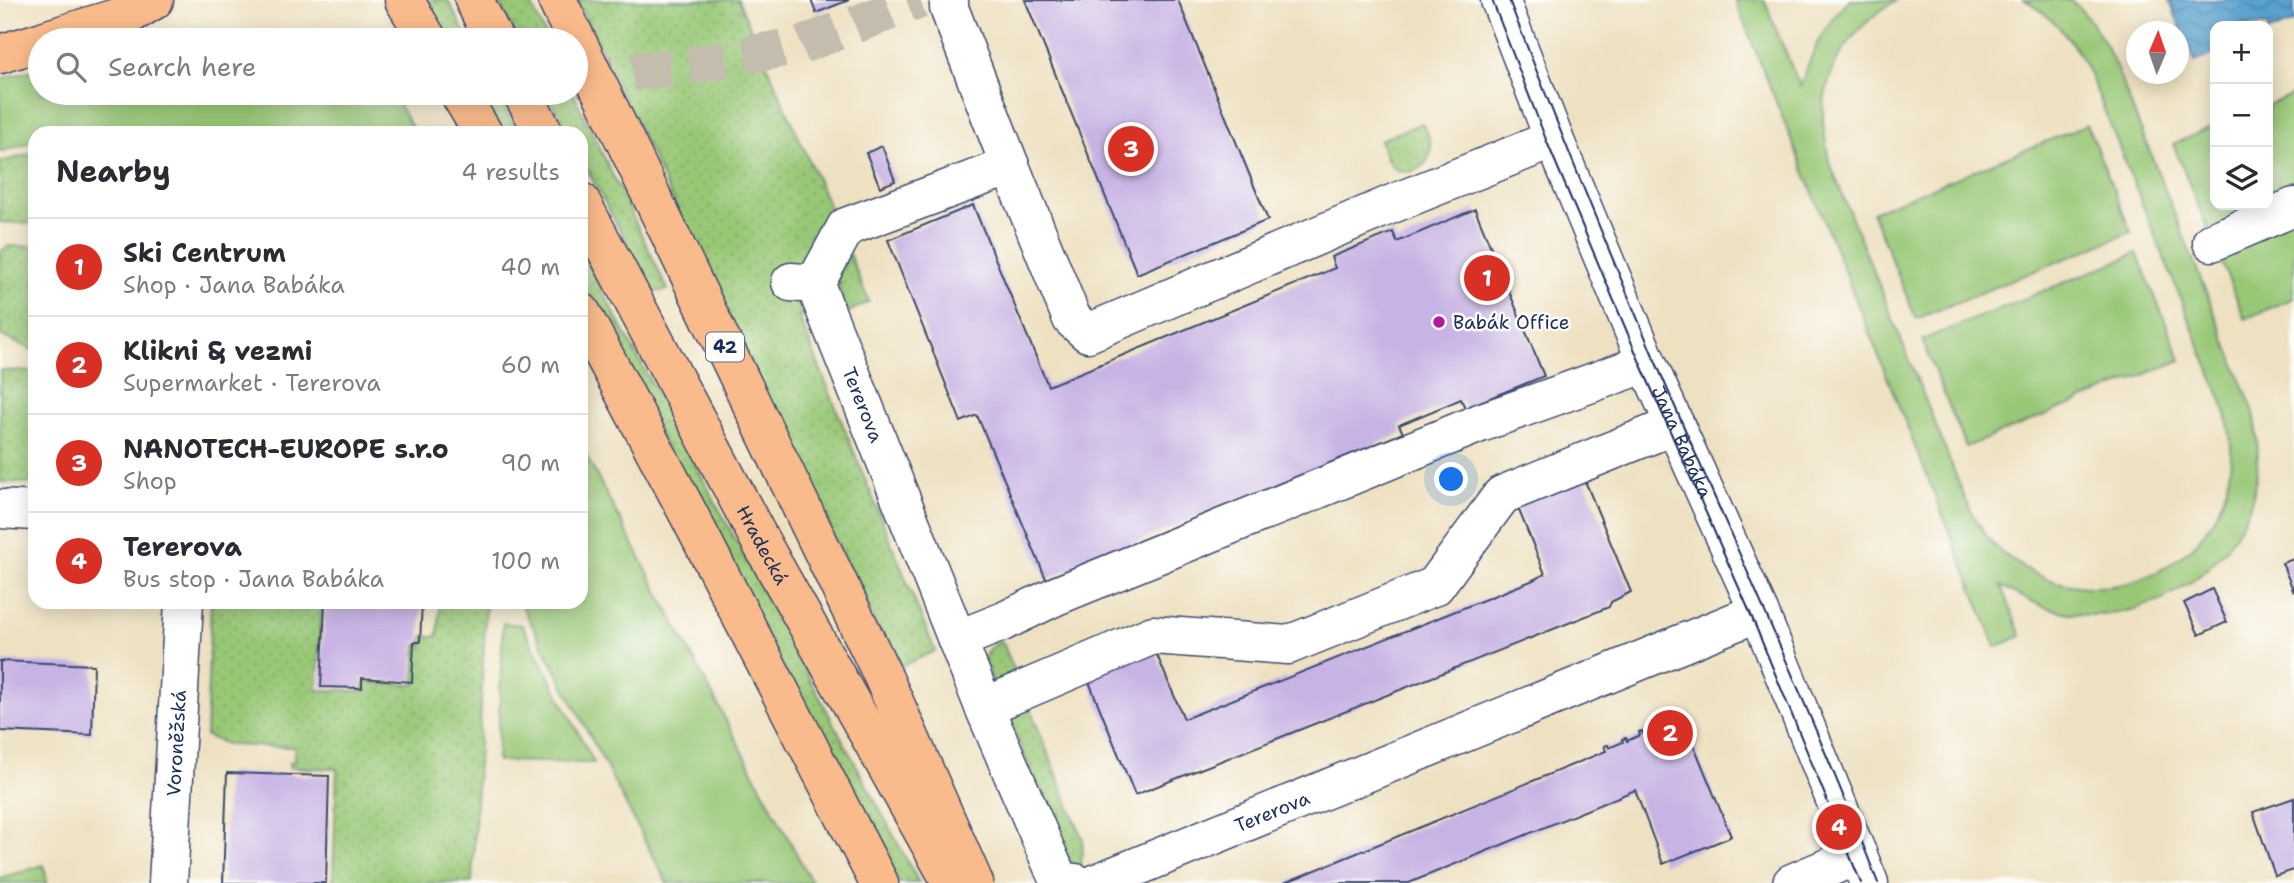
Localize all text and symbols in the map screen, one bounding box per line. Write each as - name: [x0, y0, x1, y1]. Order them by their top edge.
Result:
- north arrow: [2126, 21, 2189, 84]
- map controls: [2210, 21, 2273, 210]
- button: +: [2210, 21, 2273, 84]
- search box: [28, 28, 588, 105]
- icon: search: [52, 48, 90, 86]
- text: Search here: [108, 49, 257, 84]
- button: −: [2210, 84, 2273, 147]
- pin: 3: [1108, 123, 1154, 175]
- button: layers: [2210, 147, 2273, 210]
- text: Nearby: [56, 151, 171, 192]
- text: 4 results: [461, 157, 560, 187]
- text: Ski Centrum: [123, 235, 286, 270]
- text: 1: [74, 252, 84, 282]
- text: 40 m: [500, 252, 560, 282]
- pin: 1: [1464, 252, 1510, 304]
- text: Shop · Jana Babáka: [123, 270, 345, 300]
- place label: Babák Office: [1453, 310, 1570, 335]
- marker: Babák Office: [1431, 314, 1447, 330]
- road number: 42: [706, 332, 744, 362]
- text: Klikni & vezmi: [123, 333, 313, 368]
- text: 2: [71, 350, 87, 380]
- text: 60 m: [501, 350, 560, 380]
- street label: Tererova: [836, 364, 889, 446]
- text: Supermarket · Tererova: [123, 368, 381, 398]
- street label: Jana Babáka: [1646, 382, 1718, 502]
- text: NANOTECH-EUROPE s.r.o: [123, 431, 449, 466]
- text: 3: [71, 448, 87, 478]
- text: 90 m: [500, 448, 560, 478]
- your location: [1434, 462, 1468, 496]
- text: Shop: [123, 466, 177, 496]
- street label: Hradecká: [731, 501, 794, 589]
- text: Tererova: [123, 529, 242, 564]
- text: 4: [71, 546, 87, 576]
- text: 100 m: [491, 546, 560, 576]
- text: Bus stop · Jana Babáka: [123, 564, 384, 594]
- street label: Voroněžská: [161, 689, 192, 797]
- pin: 2: [1647, 707, 1693, 759]
- street label: Tererova: [1231, 785, 1314, 838]
- pin: 4: [1816, 801, 1862, 853]

